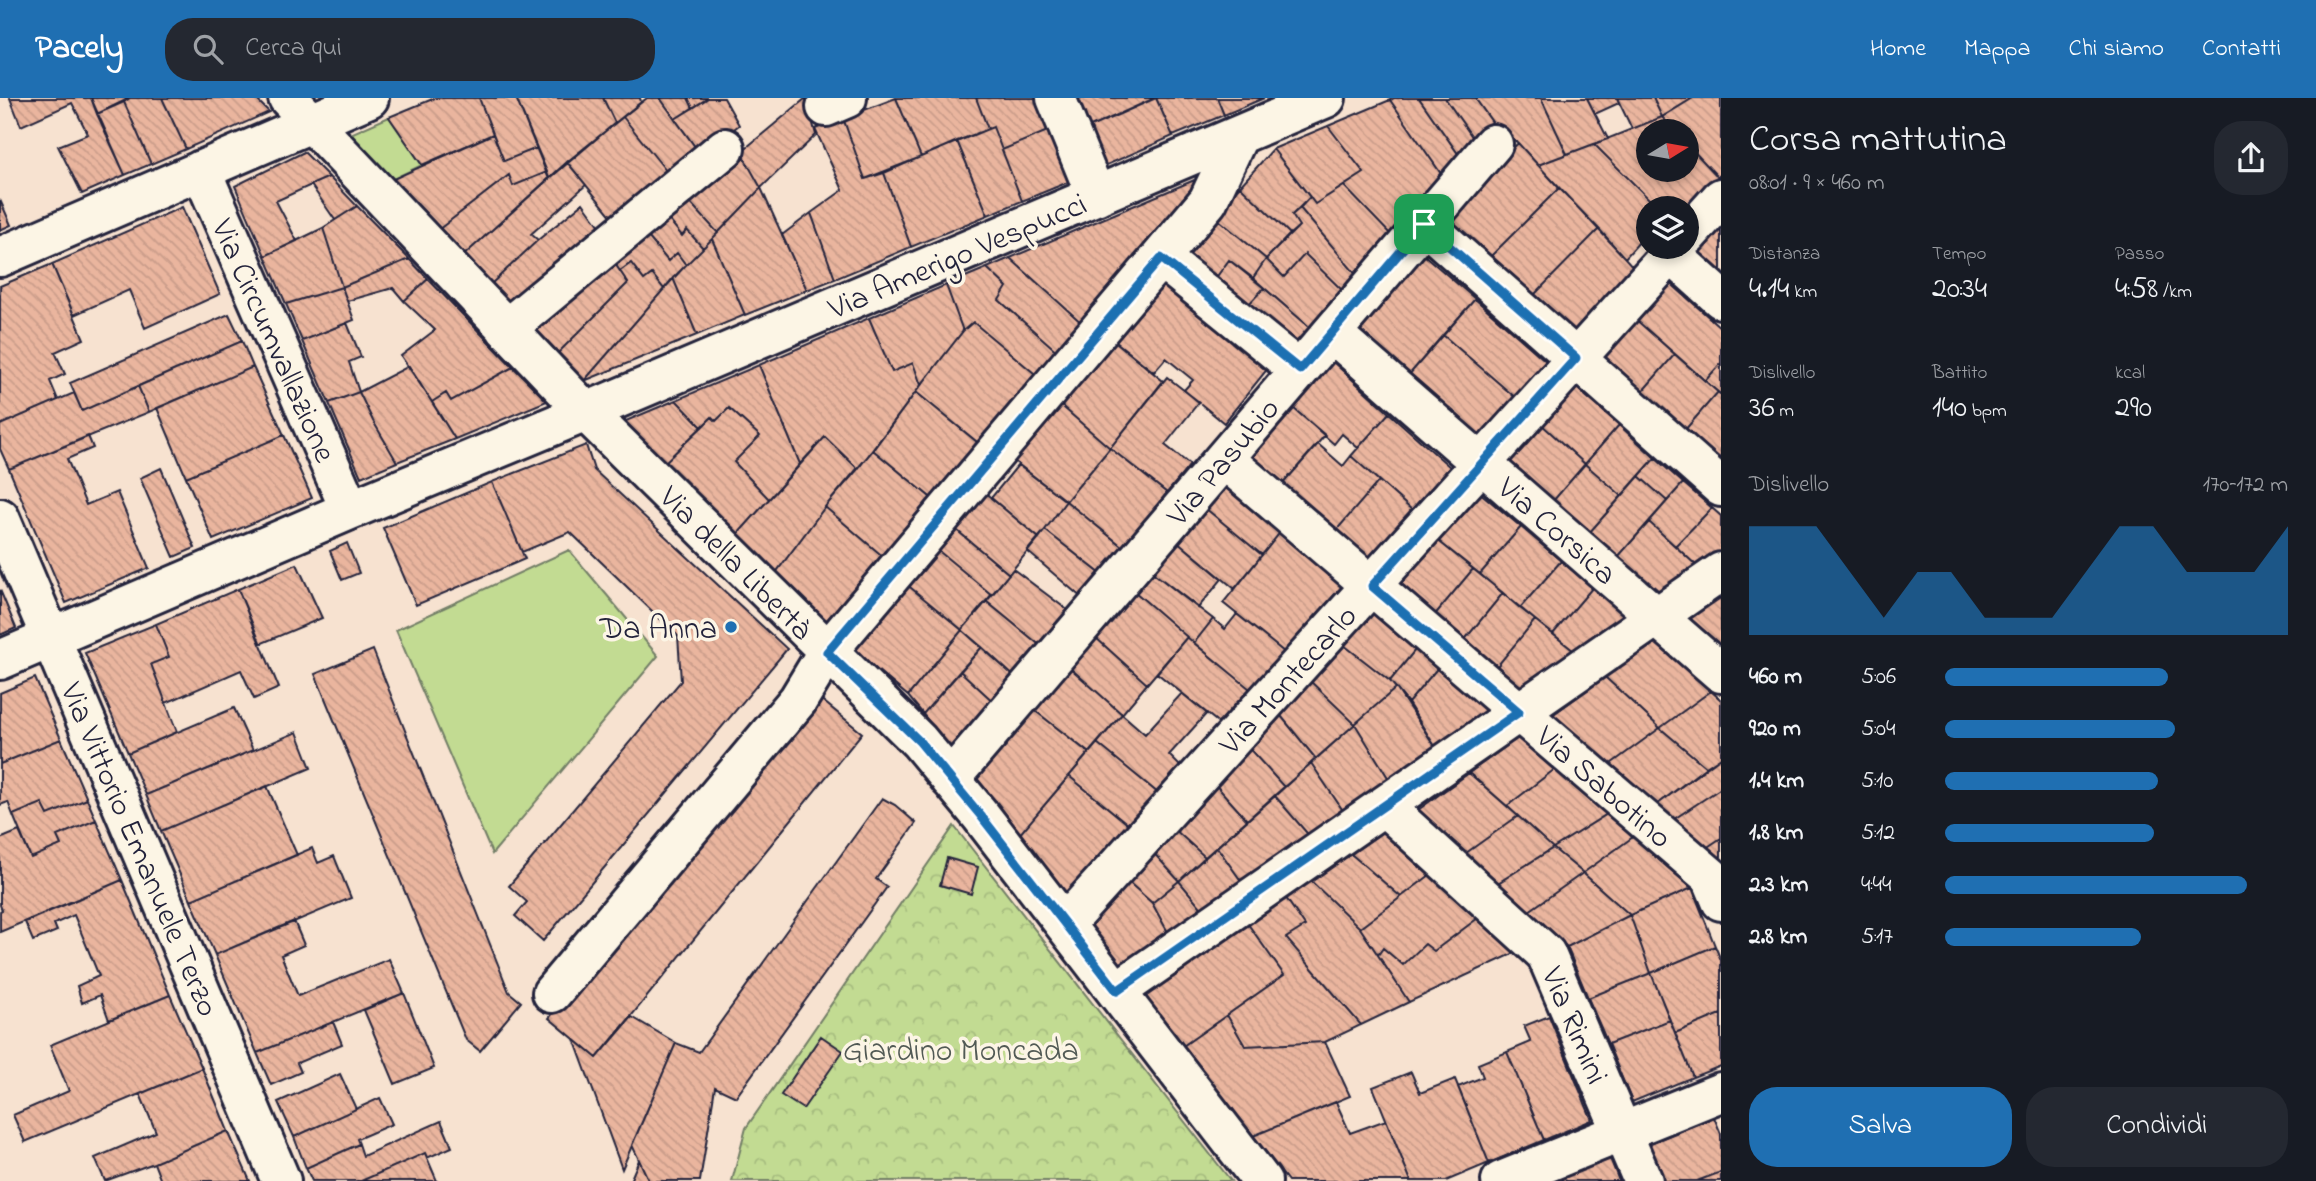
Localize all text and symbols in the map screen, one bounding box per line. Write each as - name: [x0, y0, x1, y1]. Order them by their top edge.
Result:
- search box: [165, 18, 655, 81]
- text: Pacely: [35, 25, 123, 73]
- icon: search: [189, 30, 227, 68]
- text: Cerca qui: [245, 30, 342, 68]
- text: Home: [1870, 32, 1926, 67]
- text: Mappa: [1964, 32, 2031, 67]
- text: Chi siamo: [2069, 32, 2164, 67]
- text: Contatti: [2202, 32, 2281, 67]
- text: Corsa mattutina: [1749, 113, 2007, 169]
- north arrow: [1636, 119, 1699, 182]
- map controls: [1636, 119, 1699, 259]
- button: share: [2214, 121, 2288, 195]
- text: 08:01 · 9 × 460 m: [1749, 167, 1885, 200]
- street label: Via Amerigo Vespucci: [821, 183, 1095, 334]
- pin: [1394, 194, 1454, 254]
- button: layers: [1636, 196, 1699, 259]
- icon: arrive: [1405, 205, 1443, 243]
- street label: Via Circumvallazione: [197, 211, 347, 471]
- text: Distanza: [1749, 241, 1820, 268]
- text: Tempo: [1932, 241, 1986, 268]
- text: Passo: [2115, 241, 2164, 268]
- text: 4.14: [1749, 268, 1789, 312]
- text: 20:34: [1932, 268, 1987, 312]
- text: 4:58: [2115, 268, 2158, 312]
- text: km: [1789, 279, 1817, 306]
- text: /km: [2158, 279, 2192, 306]
- text: Dislivello: [1749, 360, 1815, 387]
- text: Battito: [1932, 360, 1988, 387]
- text: kcal: [2115, 360, 2145, 387]
- text: 36: [1749, 387, 1775, 431]
- text: 140: [1932, 387, 1967, 431]
- text: 290: [2115, 387, 2152, 431]
- street label: Via Pasubio: [1156, 389, 1293, 539]
- text: m: [1775, 398, 1794, 425]
- text: bpm: [1967, 398, 2007, 425]
- street label: Via Corsica: [1485, 467, 1626, 598]
- text: Dislivello: [1749, 469, 1829, 502]
- text: 170–172 m: [2203, 469, 2288, 502]
- street label: Via della Libertà: [646, 476, 822, 652]
- street label: Via Montecarlo: [1209, 596, 1370, 768]
- place label: Da Anna: [599, 607, 717, 654]
- marker: Da Anna: [723, 619, 739, 635]
- text: 460 m: [1749, 661, 1802, 694]
- text: 5:06: [1861, 661, 1896, 694]
- street label: Via Vittorio Emanuele Terzo: [46, 675, 229, 1025]
- text: 920 m: [1749, 713, 1801, 746]
- text: 5:04: [1861, 713, 1896, 746]
- street label: Via Sabotino: [1523, 715, 1682, 861]
- text: 1.4 km: [1749, 765, 1804, 798]
- text: 5:10: [1861, 765, 1893, 798]
- text: 1.8 km: [1749, 817, 1803, 850]
- text: 5:12: [1861, 817, 1895, 850]
- text: 2.3 km: [1749, 869, 1808, 902]
- text: 4:44: [1861, 869, 1891, 902]
- text: 2.8 km: [1749, 921, 1807, 954]
- text: 5:17: [1861, 921, 1893, 954]
- street label: Via Rimini: [1527, 960, 1618, 1092]
- park label: Giardino Moncada: [843, 1029, 1079, 1076]
- button: Salva: [1749, 1087, 2012, 1167]
- button: Condividi: [2026, 1087, 2288, 1167]

